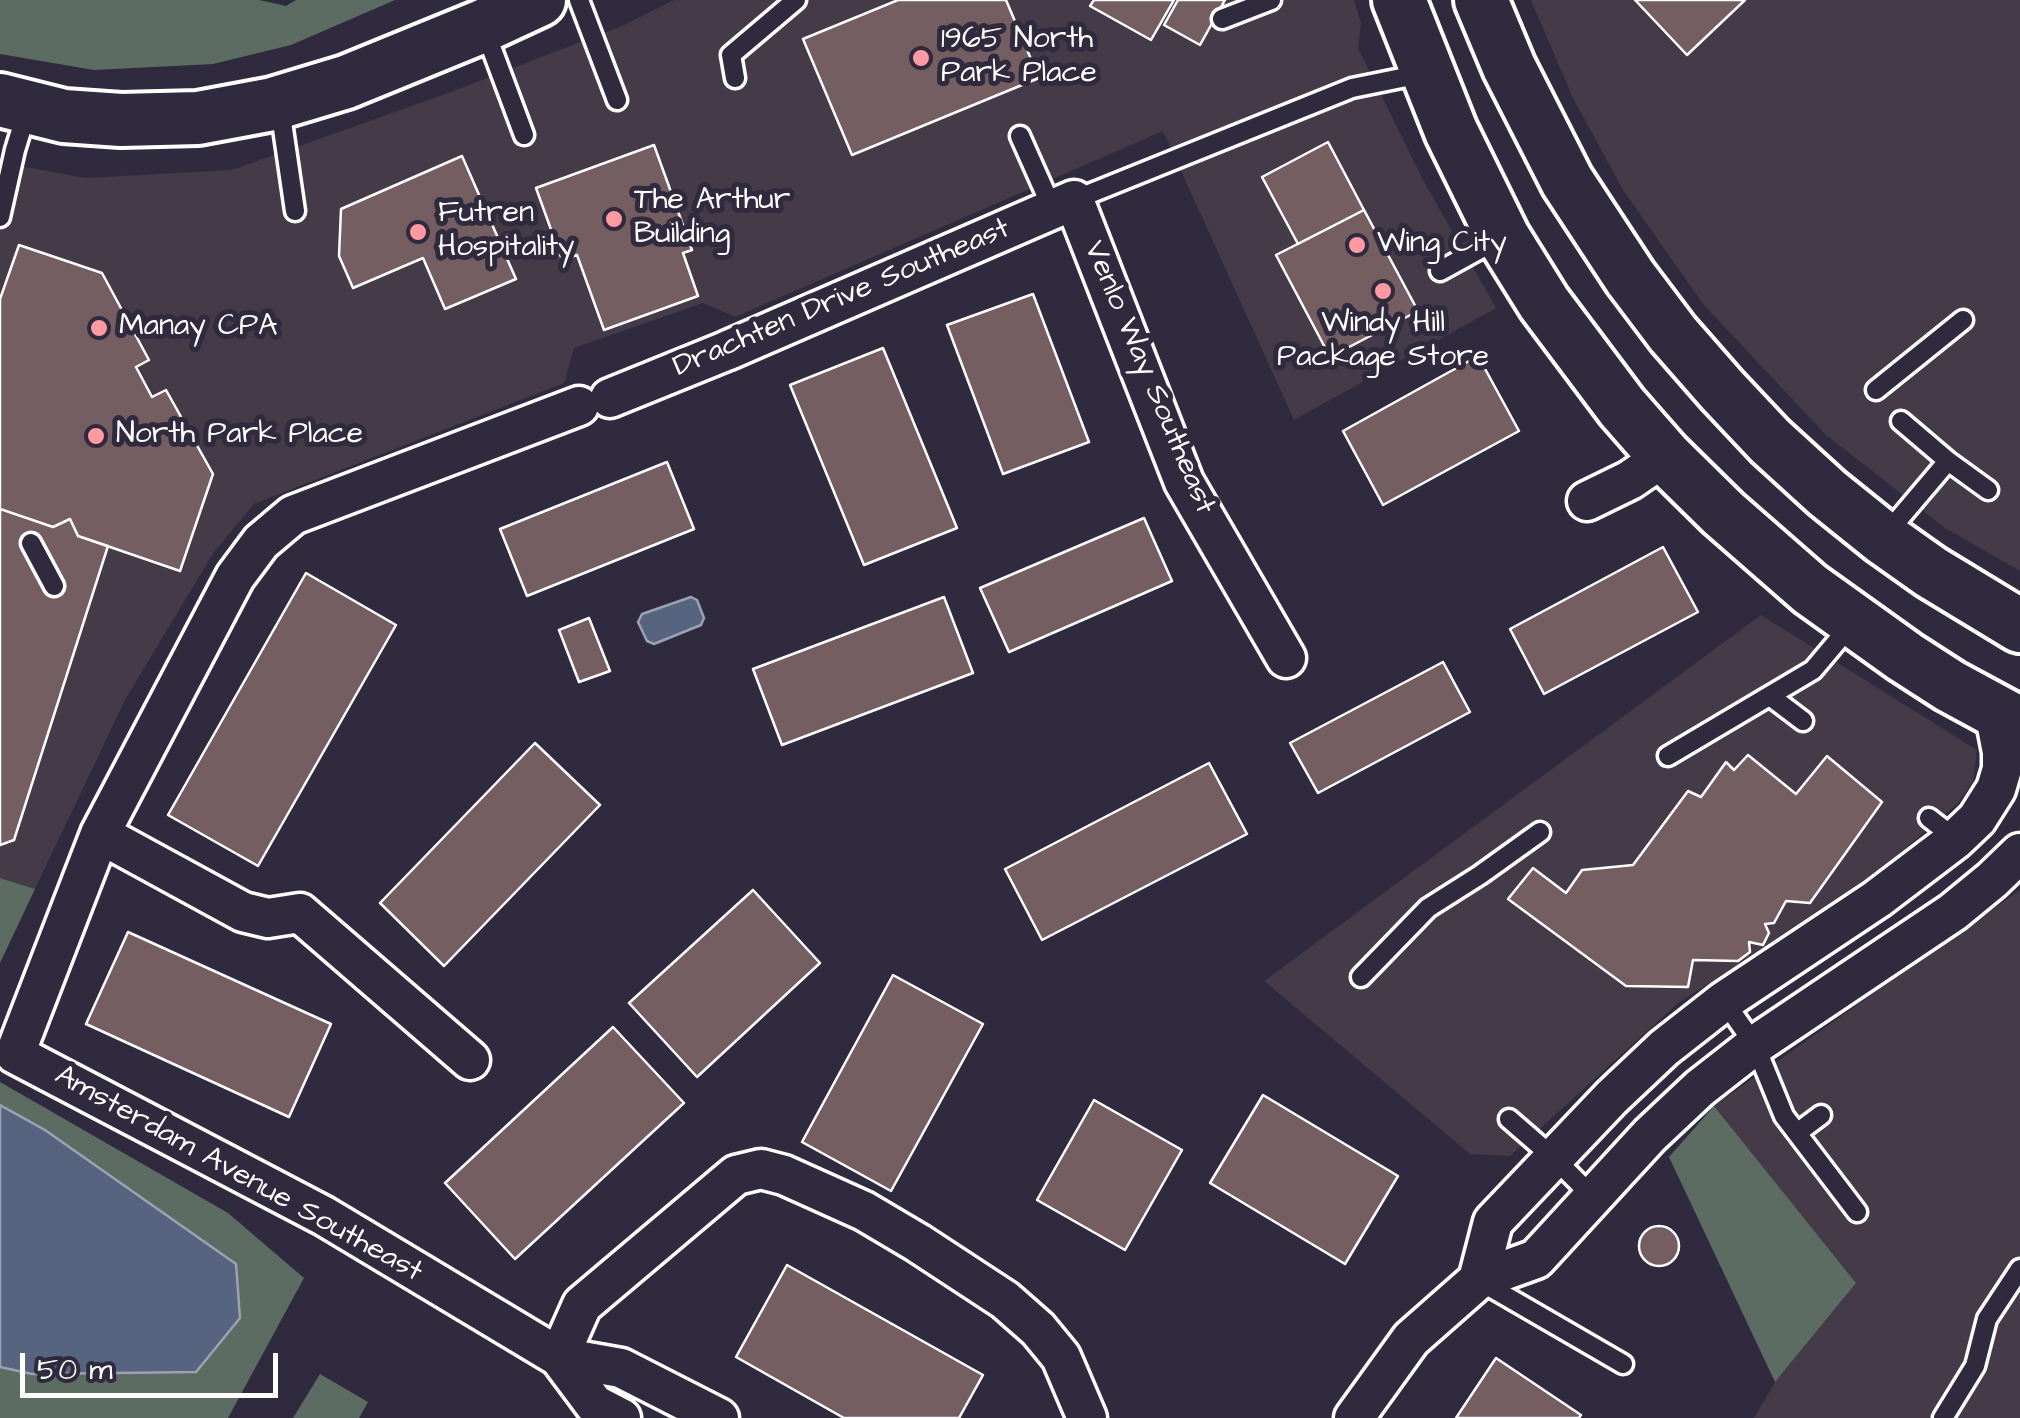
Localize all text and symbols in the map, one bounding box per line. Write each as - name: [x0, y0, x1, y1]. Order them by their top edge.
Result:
- place label: 1965 North Park Place: [941, 23, 1097, 94]
- marker: 1965 North Park Place: [910, 47, 932, 69]
- place label: The Arthur Building: [634, 184, 790, 254]
- place label: Futren Hospitality: [438, 197, 575, 268]
- marker: The Arthur Building: [603, 208, 625, 230]
- street label: Drachten Drive Southeast: [668, 212, 1016, 386]
- marker: Futren Hospitality: [407, 221, 429, 243]
- place label: Wing City: [1377, 227, 1507, 263]
- marker: Wing City: [1346, 234, 1368, 256]
- street label: Venlo Way Southeast: [1074, 236, 1222, 520]
- marker: Windy Hill Package Store: [1372, 280, 1394, 302]
- place label: Windy Hill Package Store: [1277, 307, 1489, 378]
- place label: Manay CPA: [119, 310, 277, 346]
- marker: Manay CPA: [88, 317, 110, 339]
- place label: North Park Place: [116, 418, 363, 454]
- marker: North Park Place: [85, 425, 107, 447]
- street label: Amsterdam Avenue Southeast: [48, 1059, 428, 1291]
- scale bar: [25, 1333, 282, 1395]
- text: 50 m: [37, 1349, 113, 1391]

